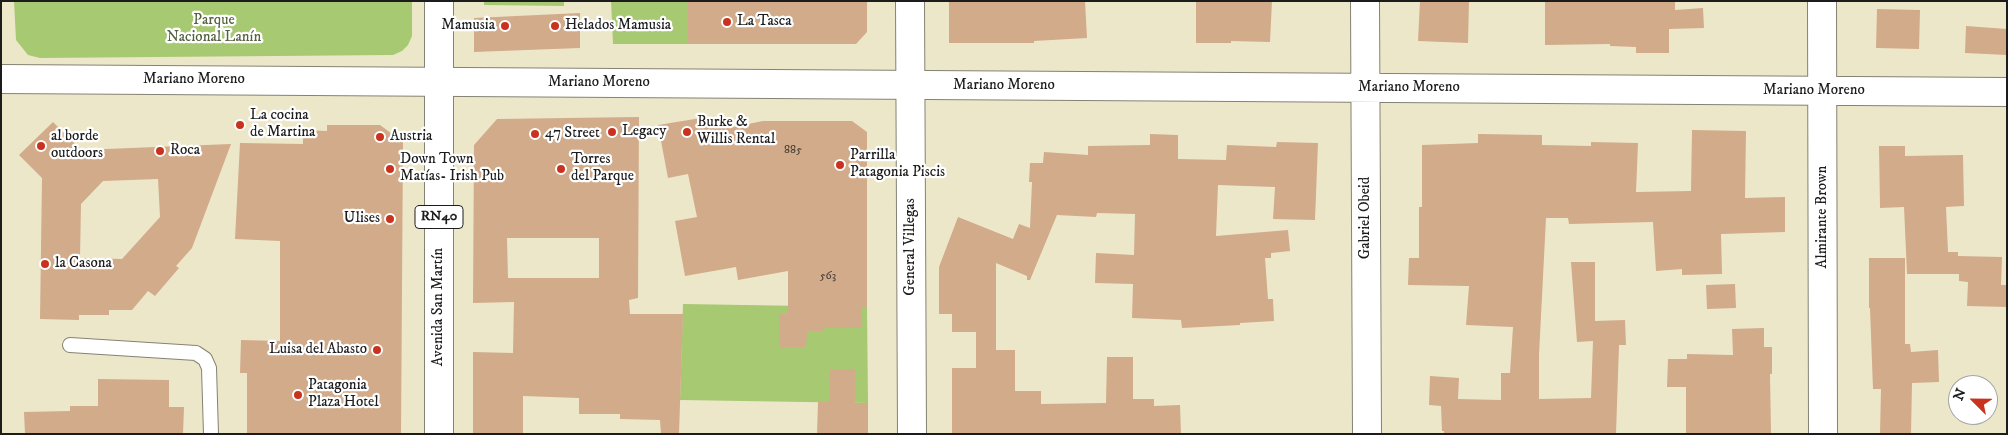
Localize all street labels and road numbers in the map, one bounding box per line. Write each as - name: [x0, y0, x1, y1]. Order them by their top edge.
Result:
- street label: Mariano Moreno: [143, 71, 245, 89]
- street label: Mariano Moreno: [548, 74, 650, 92]
- street label: Mariano Moreno: [953, 77, 1055, 95]
- street label: Mariano Moreno: [1358, 79, 1460, 97]
- street label: Mariano Moreno: [1763, 82, 1865, 100]
- street label: Almirante Brown: [1814, 166, 1832, 268]
- street label: Gabriel Obeid: [1357, 177, 1375, 259]
- street label: General Villegas: [902, 198, 920, 296]
- road number: RN40: [415, 206, 463, 228]
- street label: Avenida San Martín: [430, 248, 448, 366]

